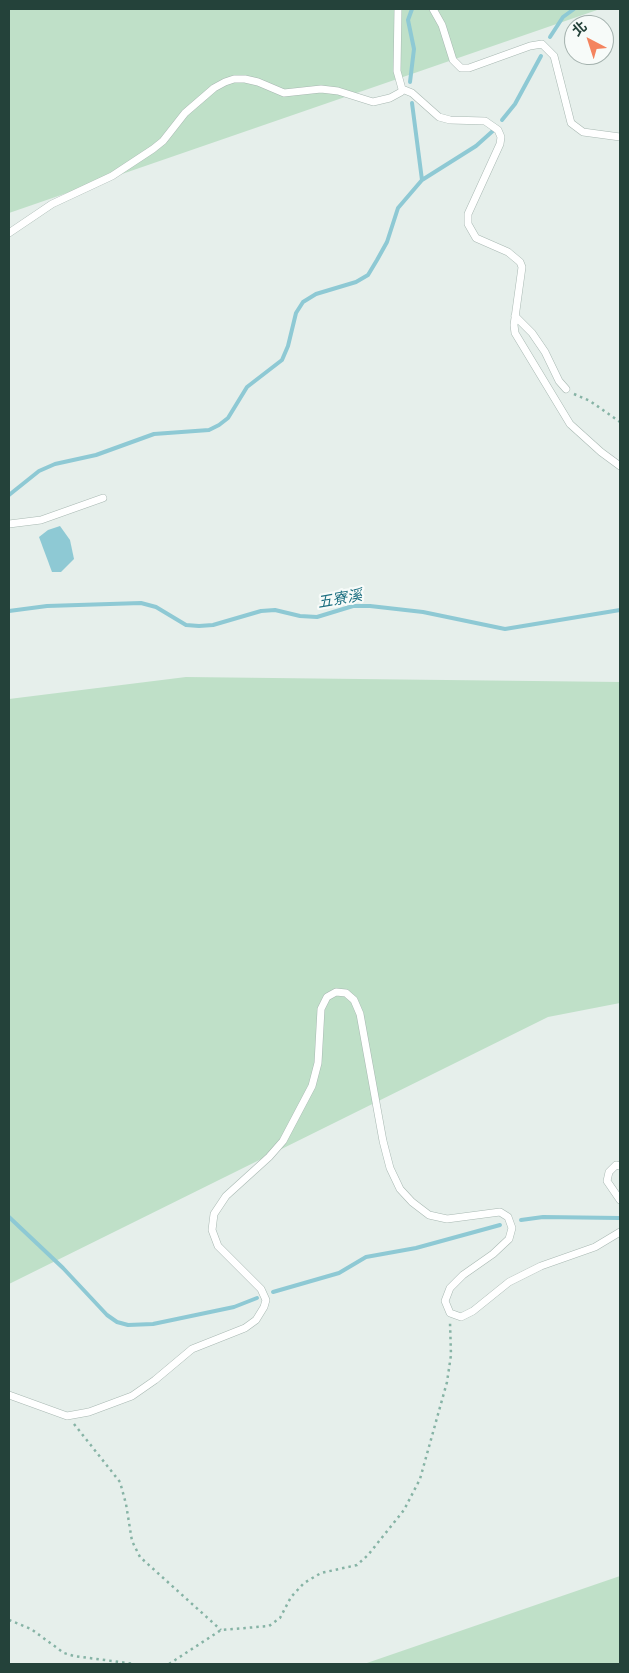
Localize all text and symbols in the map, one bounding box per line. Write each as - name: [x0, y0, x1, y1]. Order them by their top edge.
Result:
- north arrow: [564, 15, 614, 65]
- text: 北: [568, 17, 591, 41]
- water label: 五寮溪: [316, 587, 364, 613]

